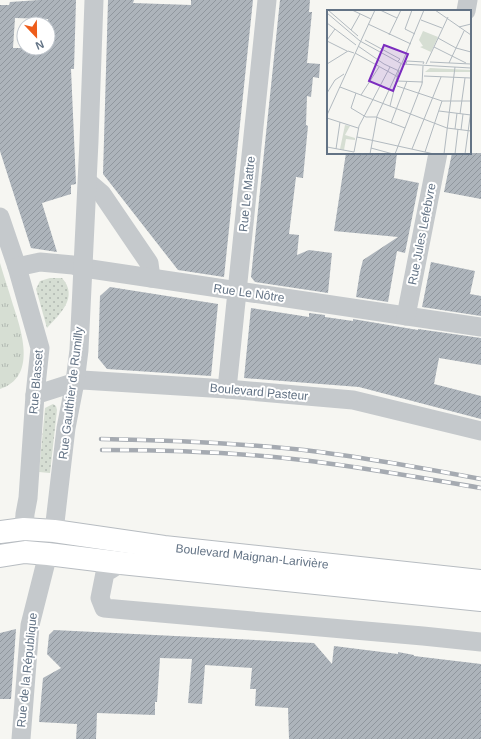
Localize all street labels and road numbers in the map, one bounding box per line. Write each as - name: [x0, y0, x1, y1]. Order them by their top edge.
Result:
- street label: Rue Le Mattre: [236, 155, 258, 233]
- street label: Rue Jules Lefebvre: [405, 182, 439, 286]
- street label: Rue Le Nôtre: [213, 281, 286, 305]
- street label: Rue Gaulthier de Rumilly: [56, 326, 86, 460]
- street label: Rue Blasset: [26, 349, 46, 415]
- street label: Boulevard Pasteur: [209, 381, 309, 403]
- street label: Boulevard Maignan-Larivière: [175, 541, 330, 572]
- street label: Rue de la République: [14, 612, 40, 728]

